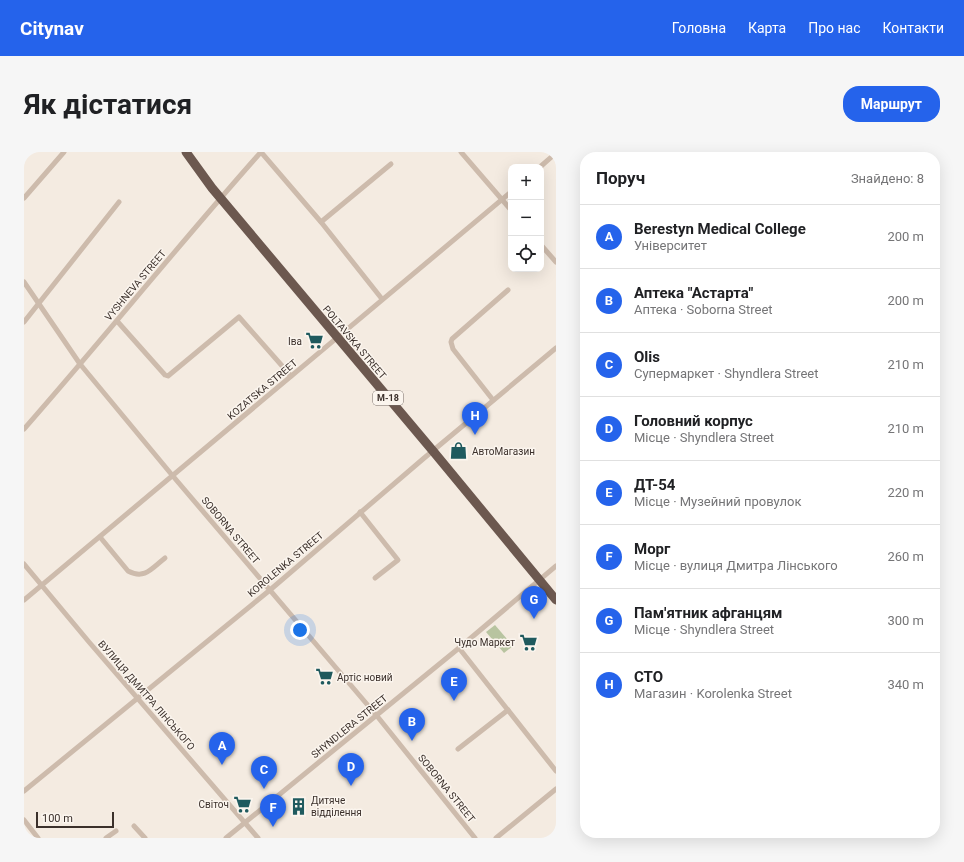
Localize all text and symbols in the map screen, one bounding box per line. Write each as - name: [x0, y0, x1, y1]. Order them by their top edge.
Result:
- text: Citynav: [20, 17, 84, 40]
- text: Головна: [672, 20, 726, 36]
- text: Карта: [748, 20, 786, 36]
- text: Про нас: [808, 20, 861, 36]
- text: Контакти: [883, 20, 944, 36]
- button: Маршрут: [843, 86, 940, 122]
- text: Як дістатися: [24, 88, 192, 121]
- map controls: [508, 164, 544, 272]
- button: +: [508, 164, 544, 200]
- text: Поруч: [596, 168, 645, 188]
- text: Знайдено: 8: [851, 171, 924, 186]
- button: −: [508, 200, 544, 236]
- text: Berestyn Medical College: [634, 220, 806, 238]
- text: A: [605, 229, 613, 244]
- text: 200 m: [887, 229, 924, 244]
- button: locate: [508, 236, 544, 272]
- text: Університет: [634, 238, 707, 253]
- street label: VYSHNEVA STREET: [103, 248, 168, 323]
- text: Аптека "Астарта": [634, 284, 753, 302]
- text: B: [605, 293, 613, 308]
- text: 200 m: [887, 293, 924, 308]
- text: Аптека · Soborna Street: [634, 302, 773, 317]
- street label: POLTAVSKA STREET: [321, 304, 388, 381]
- supermarket icon: Іва: [305, 331, 325, 351]
- place label: Іва: [288, 336, 302, 347]
- text: Olis: [634, 348, 660, 366]
- street label: KOZATSKA STREET: [225, 357, 299, 422]
- text: C: [605, 357, 613, 372]
- text: 210 m: [887, 357, 924, 372]
- text: Супермаркет · Shyndlera Street: [634, 366, 819, 381]
- road number: М-18: [373, 391, 403, 405]
- pin: H: [462, 402, 488, 435]
- text: Головний корпус: [634, 412, 753, 430]
- text: D: [605, 421, 613, 436]
- text: 210 m: [887, 421, 924, 436]
- text: Місце · Shyndlera Street: [634, 430, 774, 445]
- shop icon: АвтоМагазин: [449, 441, 469, 461]
- place label: АвтоМагазин: [472, 446, 535, 457]
- text: ДТ-54: [634, 476, 675, 494]
- text: E: [605, 485, 613, 500]
- text: 220 m: [887, 485, 924, 500]
- text: Місце · Музейний провулок: [634, 494, 801, 509]
- street label: SOBORNA STREET: [199, 495, 262, 566]
- street label: KOROLENKA STREET: [245, 530, 325, 599]
- text: Морг: [634, 540, 670, 558]
- text: F: [605, 549, 613, 564]
- text: 260 m: [887, 549, 924, 564]
- text: Місце · вулиця Дмитра Лінського: [634, 558, 838, 573]
- pin: G: [521, 586, 547, 619]
- text: Пам'ятник афганцям: [634, 604, 783, 622]
- text: G: [605, 613, 613, 628]
- text: 300 m: [887, 613, 924, 628]
- your location: [290, 620, 310, 640]
- text: Місце · Shyndlera Street: [634, 622, 774, 637]
- supermarket icon: Чудо Маркет: [518, 632, 538, 652]
- place label: Чудо Маркет: [454, 637, 515, 648]
- street label: ВУЛИЦЯ ДМИТРА ЛІНСЬКОГО: [96, 638, 197, 752]
- supermarket icon: Артіс новий: [314, 667, 334, 687]
- pin: E: [441, 668, 467, 701]
- text: СТО: [634, 668, 663, 686]
- place label: Артіс новий: [337, 672, 393, 683]
- text: H: [604, 677, 614, 692]
- text: 340 m: [887, 677, 924, 692]
- text: Магазин · Korolenka Street: [634, 686, 792, 701]
- street label: SHYNDLERA STREET: [309, 692, 389, 760]
- pin: B: [399, 708, 425, 741]
- pin: A: [209, 732, 235, 765]
- street label: SOBORNA STREET: [416, 752, 477, 824]
- pin: D: [338, 753, 364, 786]
- pin: C: [251, 756, 277, 789]
- supermarket icon: Світоч: [232, 794, 252, 814]
- pin: F: [260, 794, 286, 827]
- place label: Дитяче відділення: [311, 795, 362, 818]
- building icon: Дитяче відділення: [288, 796, 308, 816]
- place label: Світоч: [199, 799, 229, 810]
- scale bar: [36, 810, 114, 829]
- text: 100 m: [42, 812, 73, 825]

